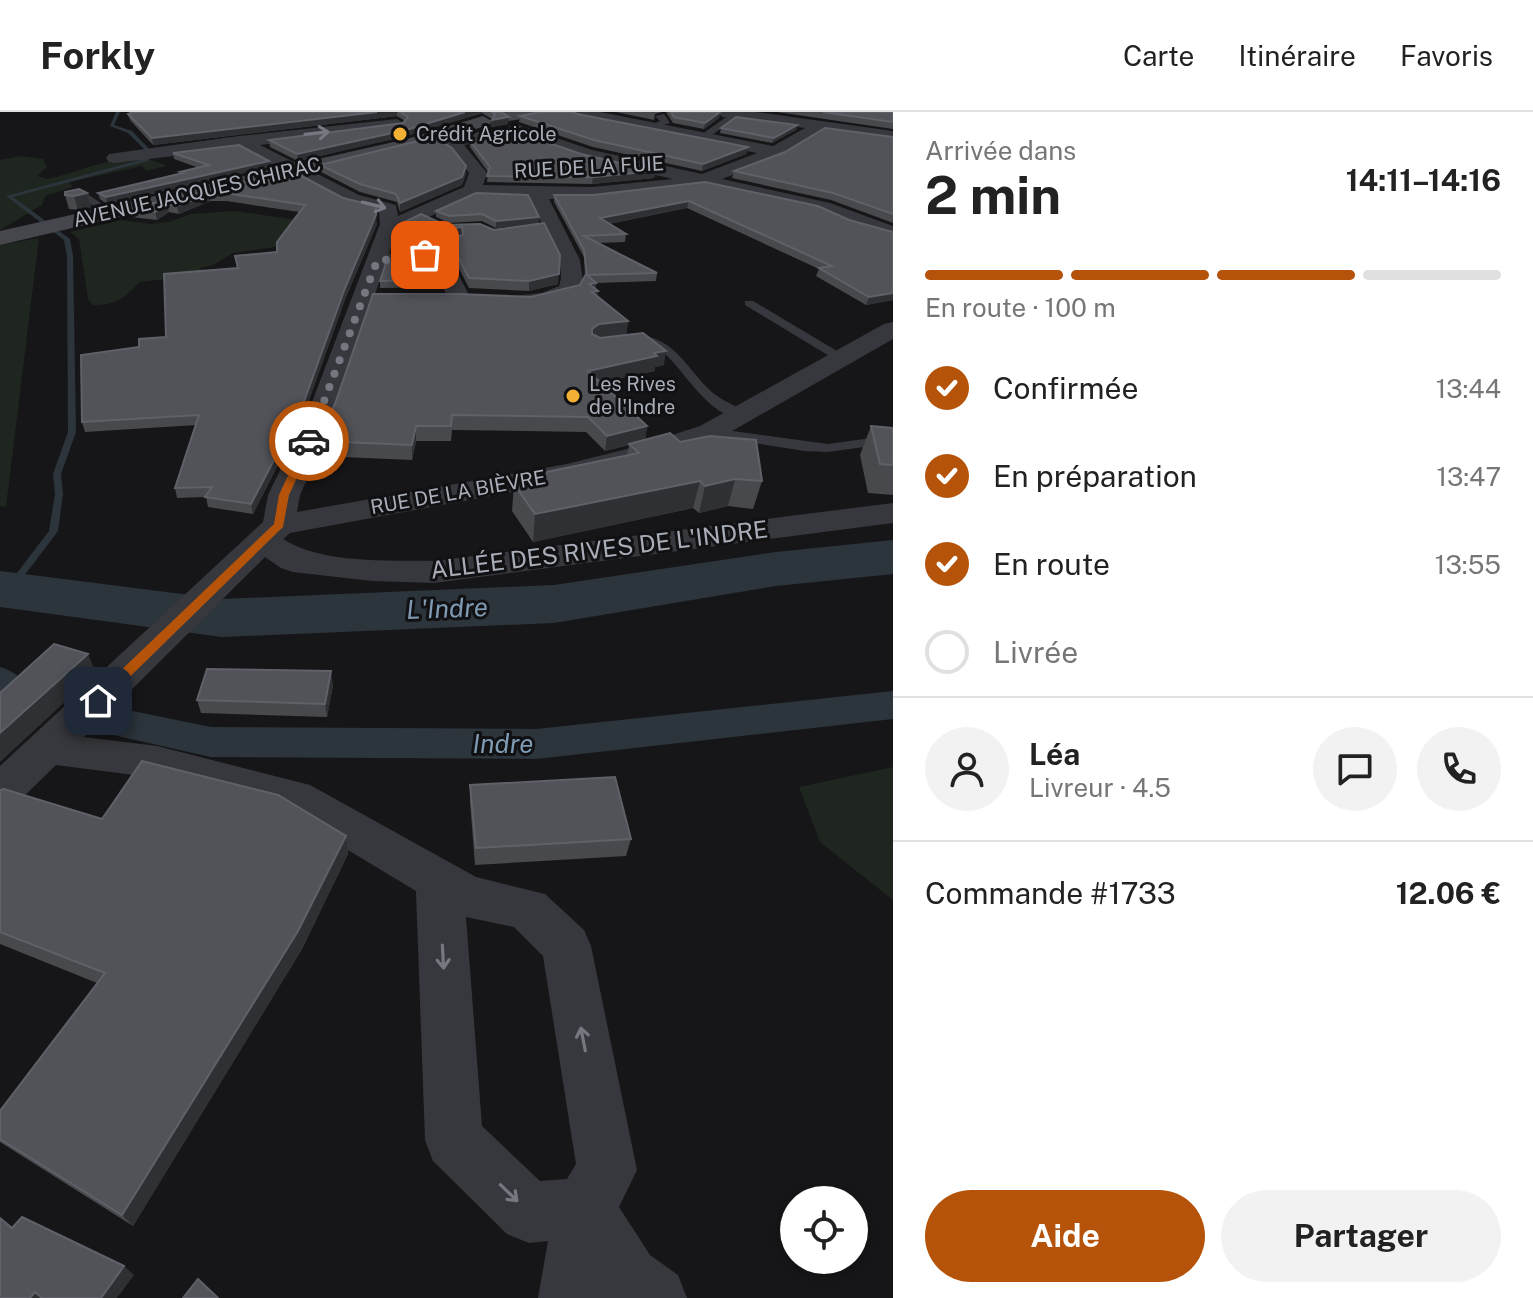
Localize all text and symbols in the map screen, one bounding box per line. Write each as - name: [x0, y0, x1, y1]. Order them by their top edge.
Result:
- text: Forkly: [40, 33, 155, 78]
- text: Carte: [1123, 39, 1194, 72]
- text: Itinéraire: [1238, 39, 1356, 72]
- text: Favoris: [1400, 39, 1493, 72]
- place label: Crédit Agricole: [416, 122, 557, 146]
- one-way arrow: [303, 125, 330, 140]
- marker: Crédit Agricole: [391, 125, 409, 143]
- text: Arrivée dans: [925, 135, 1076, 166]
- street label: RUE DE LA FUIE: [513, 151, 665, 183]
- street label: AVENUE JACQUES CHIRAC: [71, 152, 323, 232]
- text: 14:11–14:16: [1346, 162, 1501, 198]
- text: 2 min: [925, 165, 1061, 226]
- one-way arrow: [360, 198, 386, 213]
- pin: [391, 221, 459, 289]
- icon: bag: [403, 233, 447, 277]
- text: En route · 100 m: [925, 292, 1116, 323]
- icon: check: [925, 366, 969, 410]
- text: Confirmée: [993, 370, 1138, 406]
- place label: Les Rives de l'Indre: [589, 372, 676, 419]
- text: 13:44: [1436, 373, 1501, 404]
- marker: Les Rives de l'Indre: [564, 387, 582, 405]
- courier: [269, 401, 349, 481]
- icon: car: [287, 419, 331, 463]
- icon: check: [925, 454, 969, 498]
- text: En préparation: [993, 458, 1197, 494]
- text: 13:47: [1436, 461, 1501, 492]
- street label: RUE DE LA BIÈVRE: [368, 464, 548, 519]
- street label: ALLÉE DES RIVES DE L'INDRE: [429, 514, 769, 584]
- icon: check: [925, 542, 969, 586]
- text: En route: [993, 546, 1110, 582]
- text: 13:55: [1435, 549, 1501, 580]
- water label: L'Indre: [406, 591, 488, 625]
- text: Livrée: [993, 634, 1078, 670]
- pin: [64, 667, 132, 735]
- icon: home: [76, 679, 120, 723]
- button: person: [925, 727, 1009, 811]
- button: chat: [1313, 727, 1397, 811]
- button: phone: [1417, 727, 1501, 811]
- water label: Indre: [473, 728, 533, 759]
- text: Léa: [1029, 736, 1080, 772]
- text: Livreur · 4.5: [1029, 772, 1171, 803]
- text: Commande #1733: [925, 875, 1176, 911]
- text: 12.06 €: [1396, 875, 1501, 911]
- one-way arrow: [436, 943, 451, 970]
- one-way arrow: [574, 1027, 589, 1052]
- one-way arrow: [499, 1183, 518, 1202]
- map controls: [780, 1186, 868, 1274]
- button: locate: [780, 1186, 868, 1274]
- button: Aide: [925, 1190, 1205, 1282]
- button: Partager: [1221, 1190, 1501, 1282]

